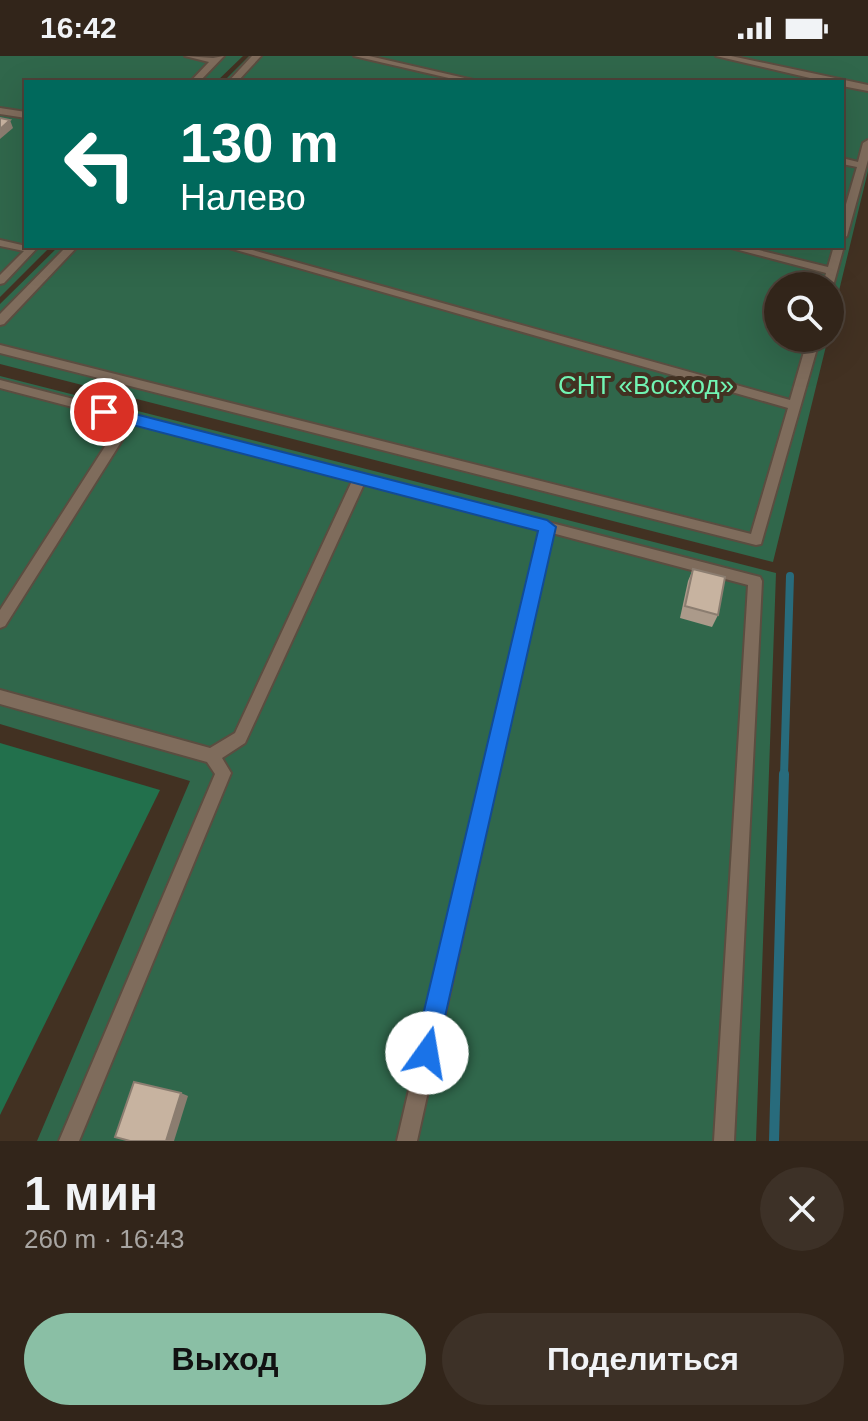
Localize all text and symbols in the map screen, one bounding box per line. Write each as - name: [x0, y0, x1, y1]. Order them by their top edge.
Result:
- text: 16:42: [40, 11, 117, 44]
- text: 130 m: [180, 111, 339, 174]
- icon: left: [48, 112, 152, 216]
- text: Налево: [180, 177, 306, 218]
- map controls: [764, 272, 844, 352]
- button: search: [764, 272, 844, 352]
- park label: СНТ «Восход»: [558, 370, 734, 400]
- pin: [70, 378, 138, 446]
- icon: arrive: [82, 390, 126, 434]
- position arrow: [385, 1011, 469, 1095]
- text: 1 мин: [24, 1167, 158, 1220]
- button: close: [760, 1167, 844, 1251]
- text: 260 m · 16:43: [24, 1224, 184, 1254]
- button: Выход: [24, 1313, 426, 1405]
- button: Поделиться: [442, 1313, 844, 1405]

